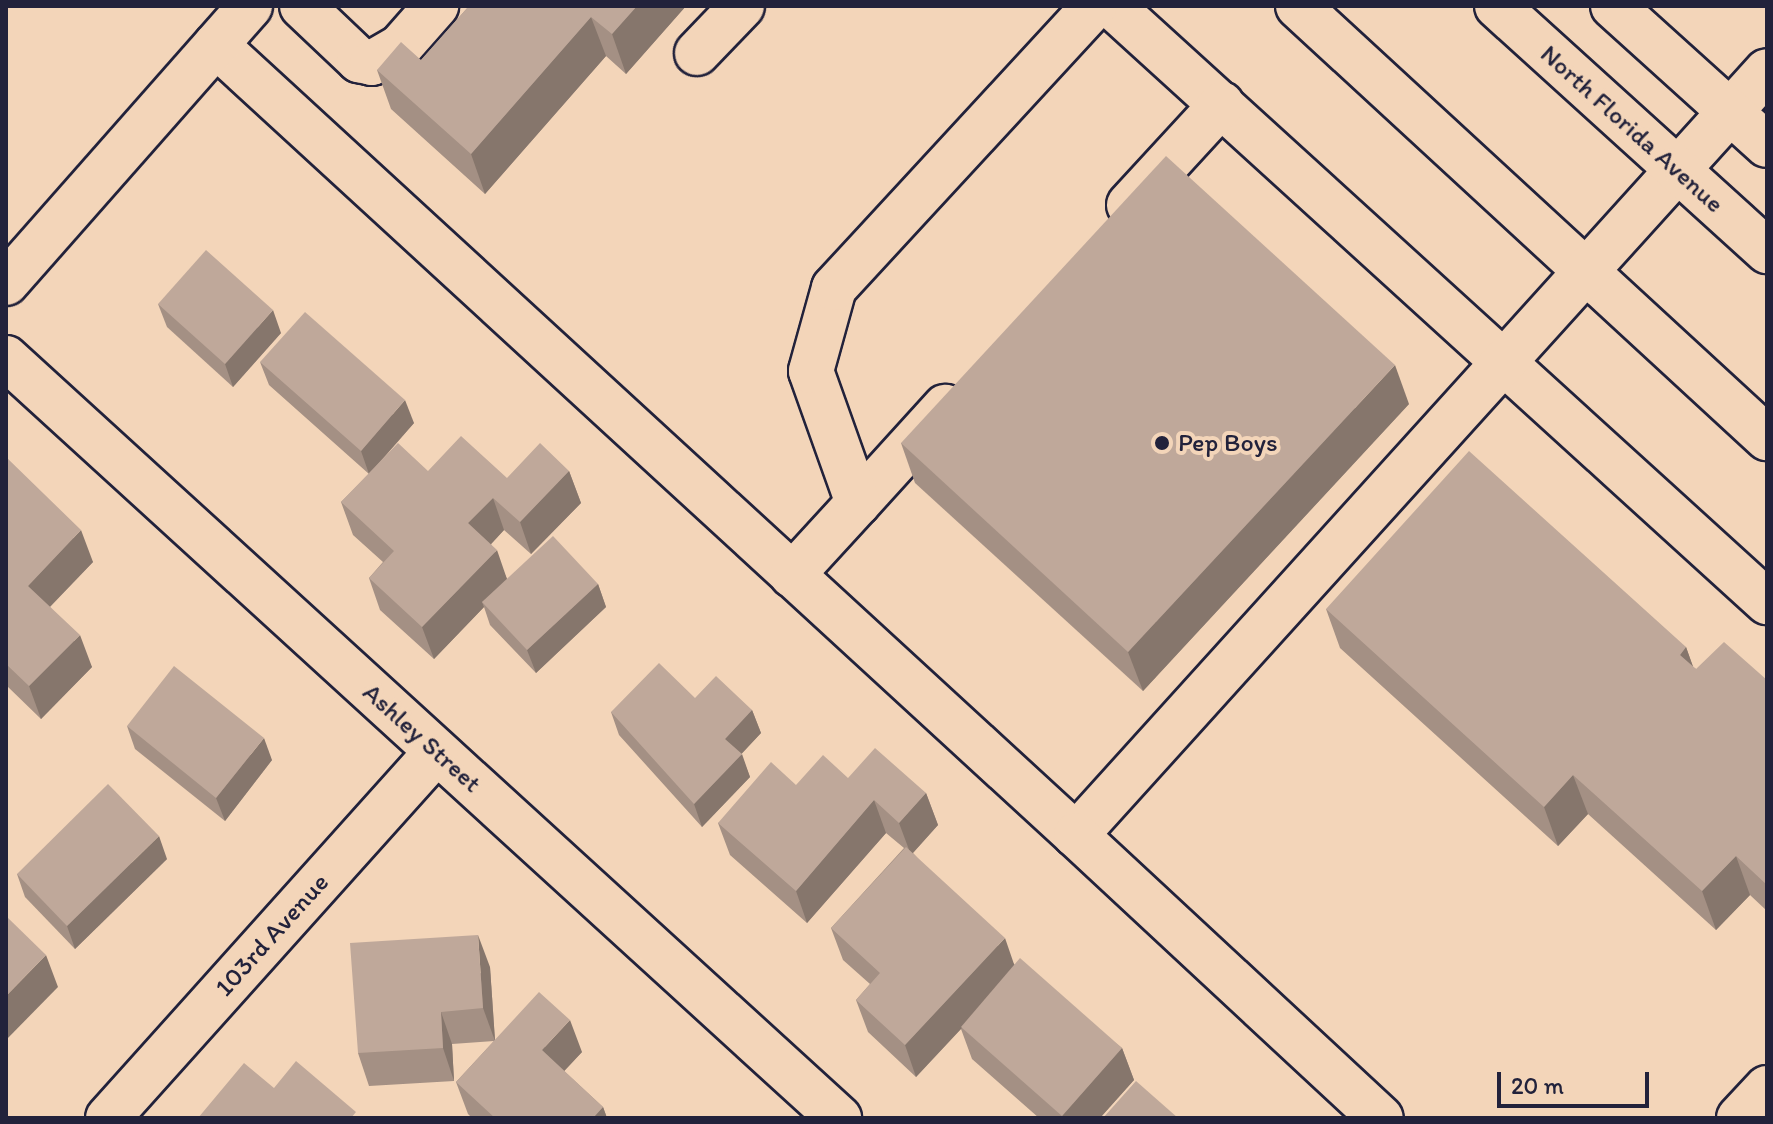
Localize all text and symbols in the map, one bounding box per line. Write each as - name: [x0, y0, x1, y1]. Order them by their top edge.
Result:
- street label: North Florida Avenue: [1534, 39, 1730, 219]
- place label: Pep Boys: [1178, 427, 1278, 459]
- marker: Pep Boys: [1153, 434, 1171, 452]
- street label: Ashley Street: [357, 677, 487, 799]
- street label: 103rd Avenue: [209, 867, 335, 1003]
- scale bar: [1501, 1056, 1653, 1106]
- text: 20 m: [1511, 1071, 1564, 1100]

